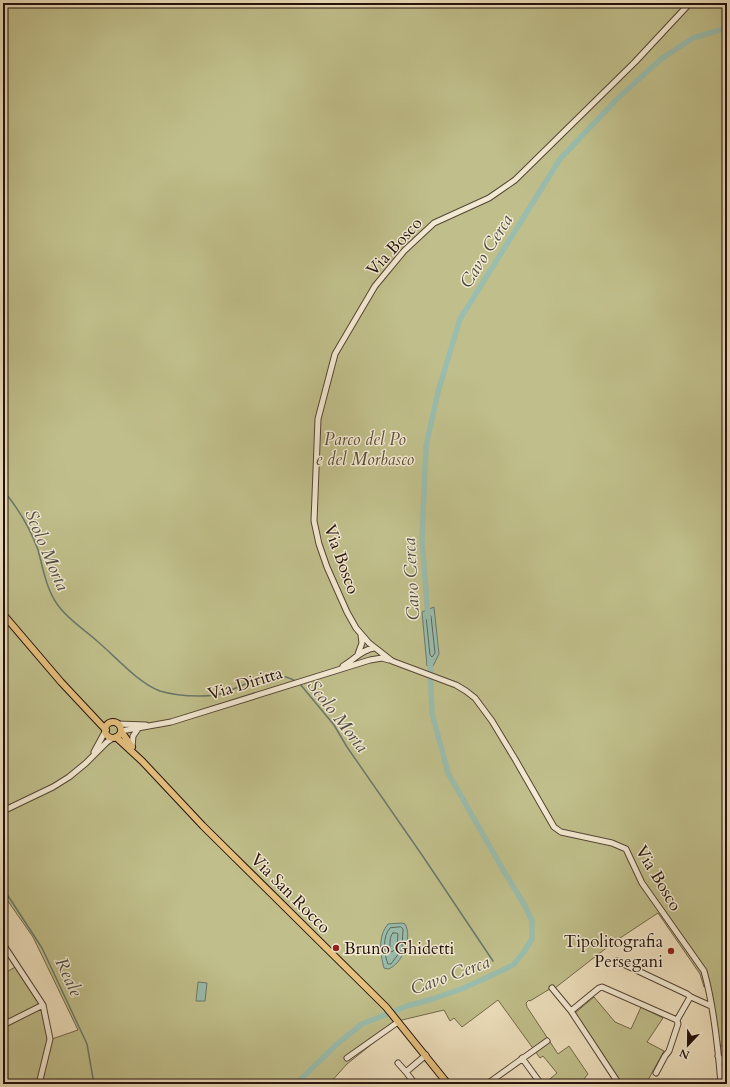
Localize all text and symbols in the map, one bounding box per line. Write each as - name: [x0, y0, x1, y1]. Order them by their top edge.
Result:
- water label: Cavo Cerca: [454, 210, 519, 293]
- street label: Via Bosco: [361, 212, 428, 281]
- park label: Parco del Po e del Morbasco: [316, 428, 414, 471]
- water label: Scolo Morta: [18, 506, 75, 595]
- street label: Via Bosco: [318, 521, 365, 597]
- water label: Cavo Cerca: [397, 537, 426, 621]
- street label: Via Diritta: [205, 661, 286, 706]
- water label: Scolo Morta: [301, 675, 374, 758]
- street label: Via Bosco: [630, 841, 687, 915]
- street label: Via San Rocco: [245, 848, 336, 939]
- place label: Tipolitografia Persegani: [564, 930, 664, 973]
- place label: Bruno Ghidetti: [344, 937, 455, 960]
- marker: Bruno Ghidetti: [331, 943, 341, 953]
- marker: Tipolitografia Persegani: [666, 946, 676, 956]
- water label: Cavo Cerca: [407, 950, 493, 1001]
- water label: Reale: [49, 954, 89, 1002]
- north arrow: [668, 1025, 708, 1065]
- text: N: [677, 1045, 692, 1063]

